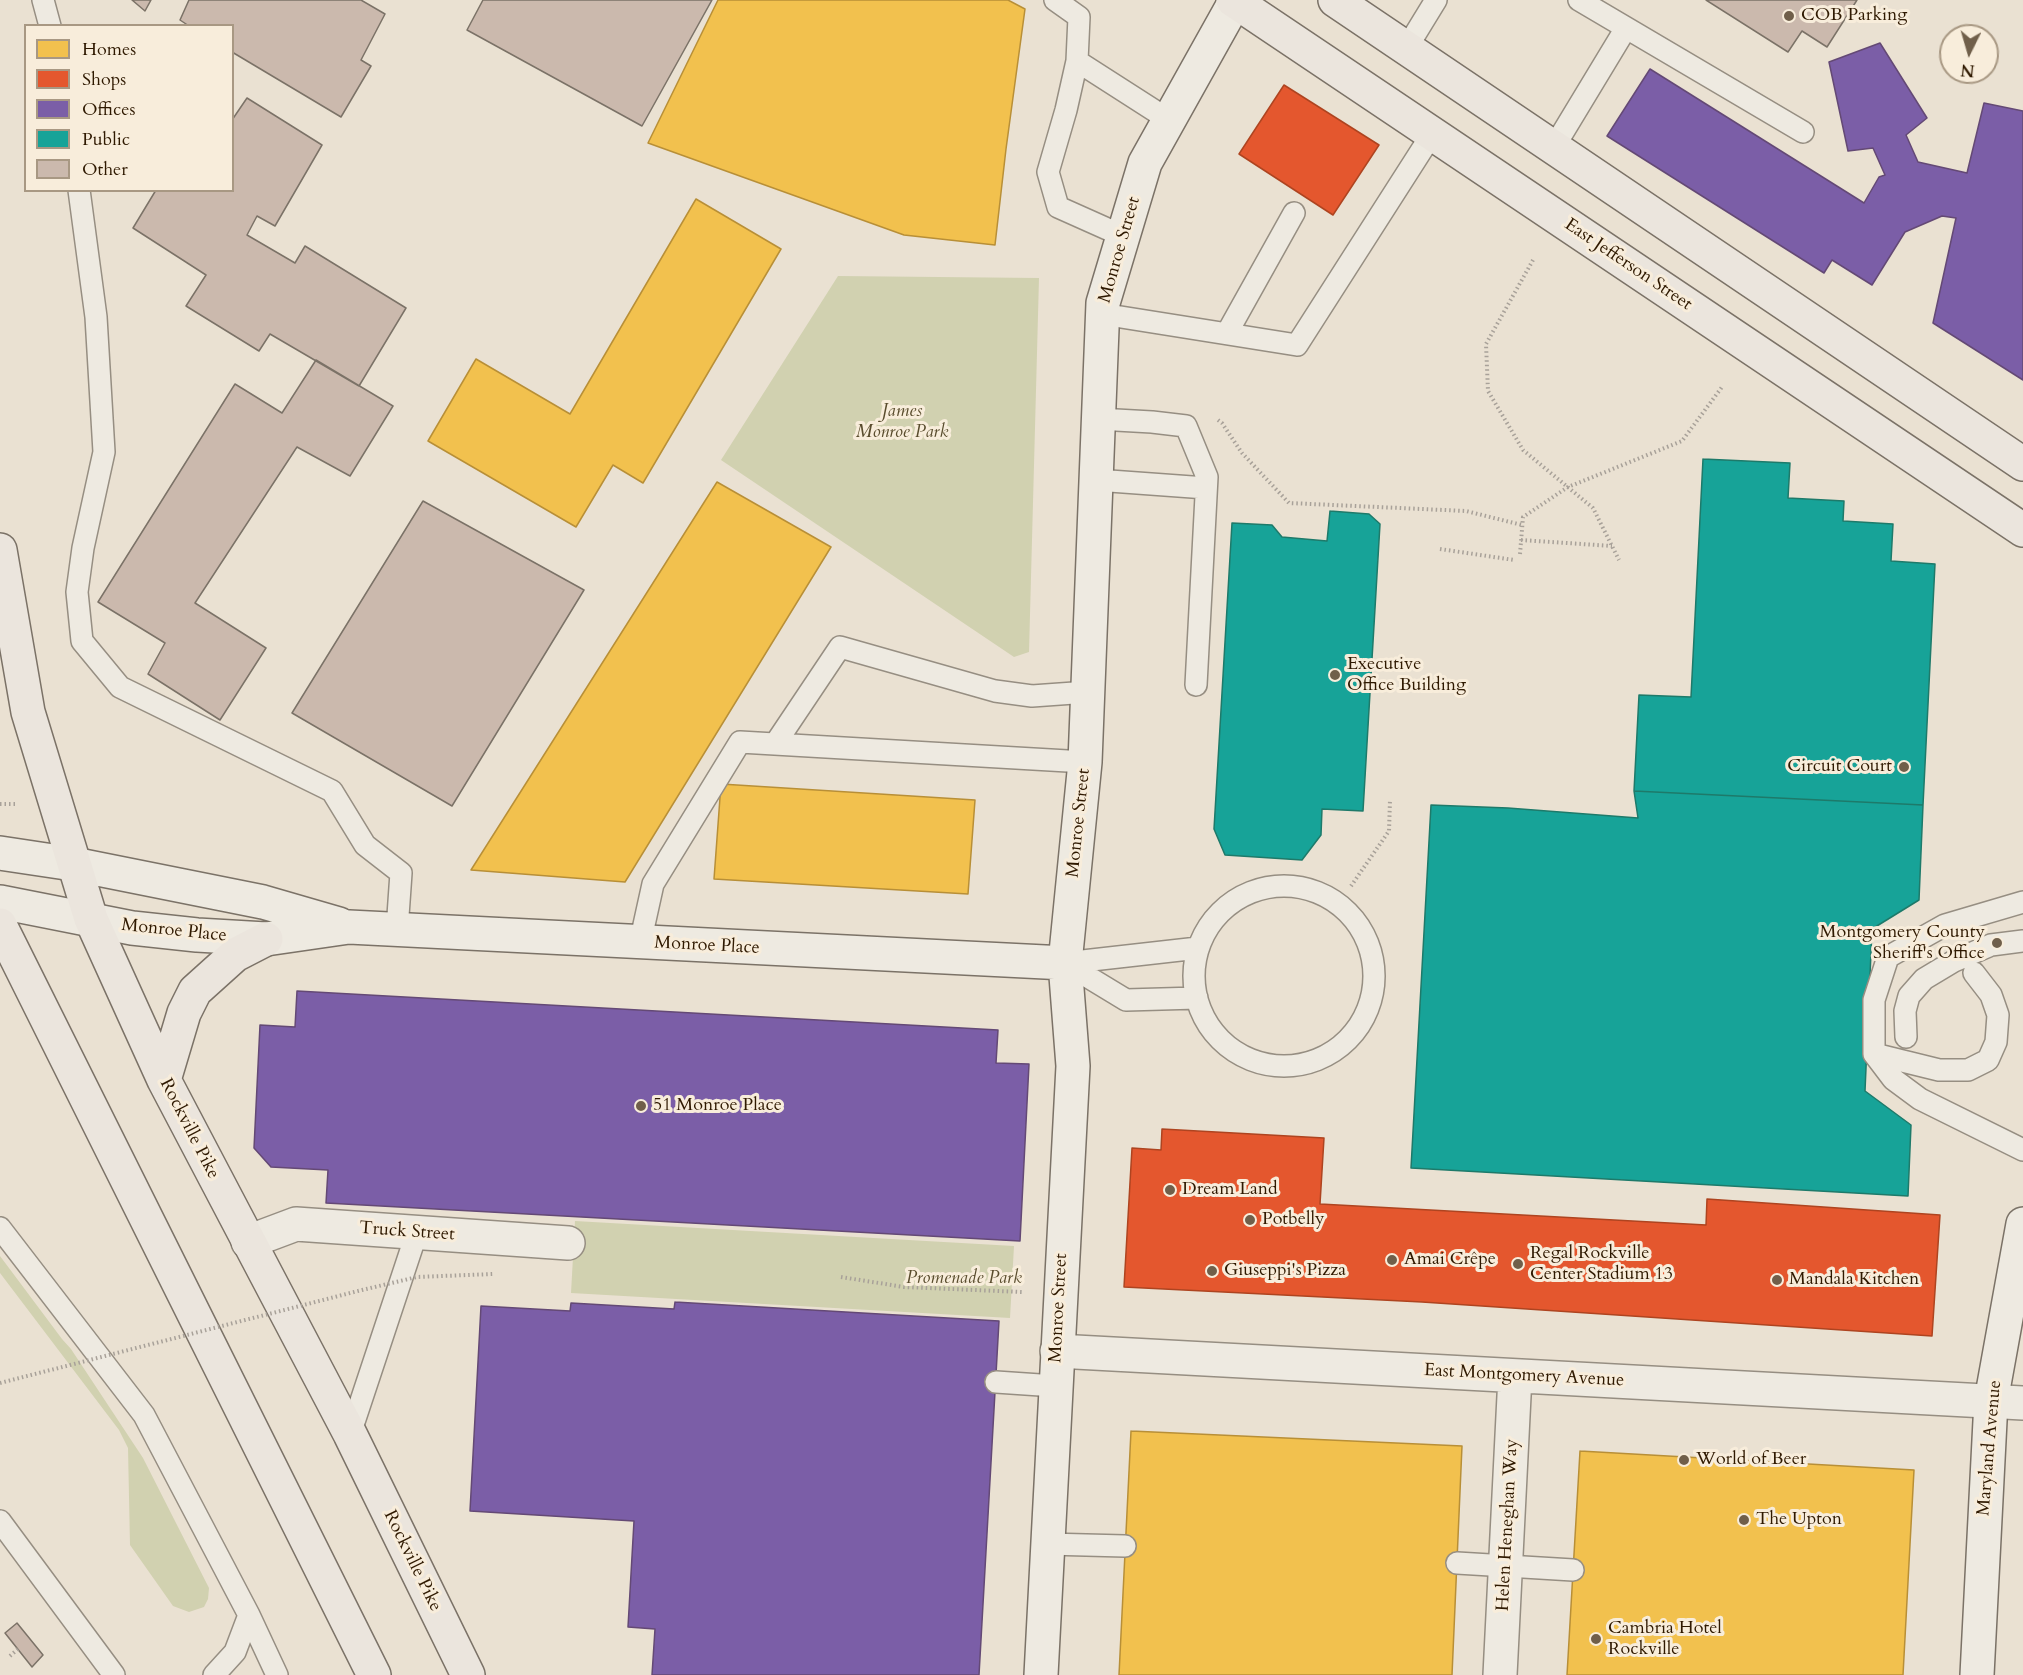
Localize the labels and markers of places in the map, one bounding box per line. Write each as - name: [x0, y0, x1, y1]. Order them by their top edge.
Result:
- place label: COB Parking: [1801, 5, 1907, 27]
- marker: COB Parking: [1782, 9, 1796, 23]
- place label: Executive Office Building: [1347, 654, 1466, 696]
- marker: Executive Office Building: [1328, 668, 1342, 682]
- place label: Circuit Court: [1787, 756, 1892, 778]
- marker: Circuit Court: [1897, 760, 1911, 774]
- place label: Montgomery County Sheriff's Office: [1819, 922, 1985, 964]
- marker: Montgomery County Sheriff's Office: [1990, 936, 2004, 950]
- place label: 51 Monroe Place: [653, 1095, 782, 1117]
- marker: 51 Monroe Place: [634, 1099, 648, 1113]
- place label: Dream Land: [1182, 1179, 1278, 1201]
- marker: Dream Land: [1163, 1183, 1177, 1197]
- place label: Potbelly: [1262, 1209, 1325, 1231]
- marker: Potbelly: [1243, 1213, 1257, 1227]
- place label: Regal Rockville Center Stadium 13: [1530, 1243, 1673, 1286]
- place label: Amai Crêpe: [1404, 1249, 1496, 1271]
- marker: Amai Crêpe: [1385, 1253, 1399, 1267]
- marker: Regal Rockville Center Stadium 13: [1511, 1257, 1525, 1271]
- place label: Giuseppi's Pizza: [1224, 1260, 1346, 1282]
- marker: Giuseppi's Pizza: [1205, 1264, 1219, 1278]
- place label: Mandala Kitchen: [1789, 1269, 1919, 1291]
- marker: Mandala Kitchen: [1770, 1273, 1784, 1287]
- place label: World of Beer: [1696, 1449, 1806, 1471]
- marker: World of Beer: [1677, 1453, 1691, 1467]
- place label: The Upton: [1756, 1509, 1842, 1531]
- marker: The Upton: [1737, 1513, 1751, 1527]
- place label: Cambria Hotel Rockville: [1608, 1618, 1722, 1660]
- marker: Cambria Hotel Rockville: [1589, 1632, 1603, 1646]

